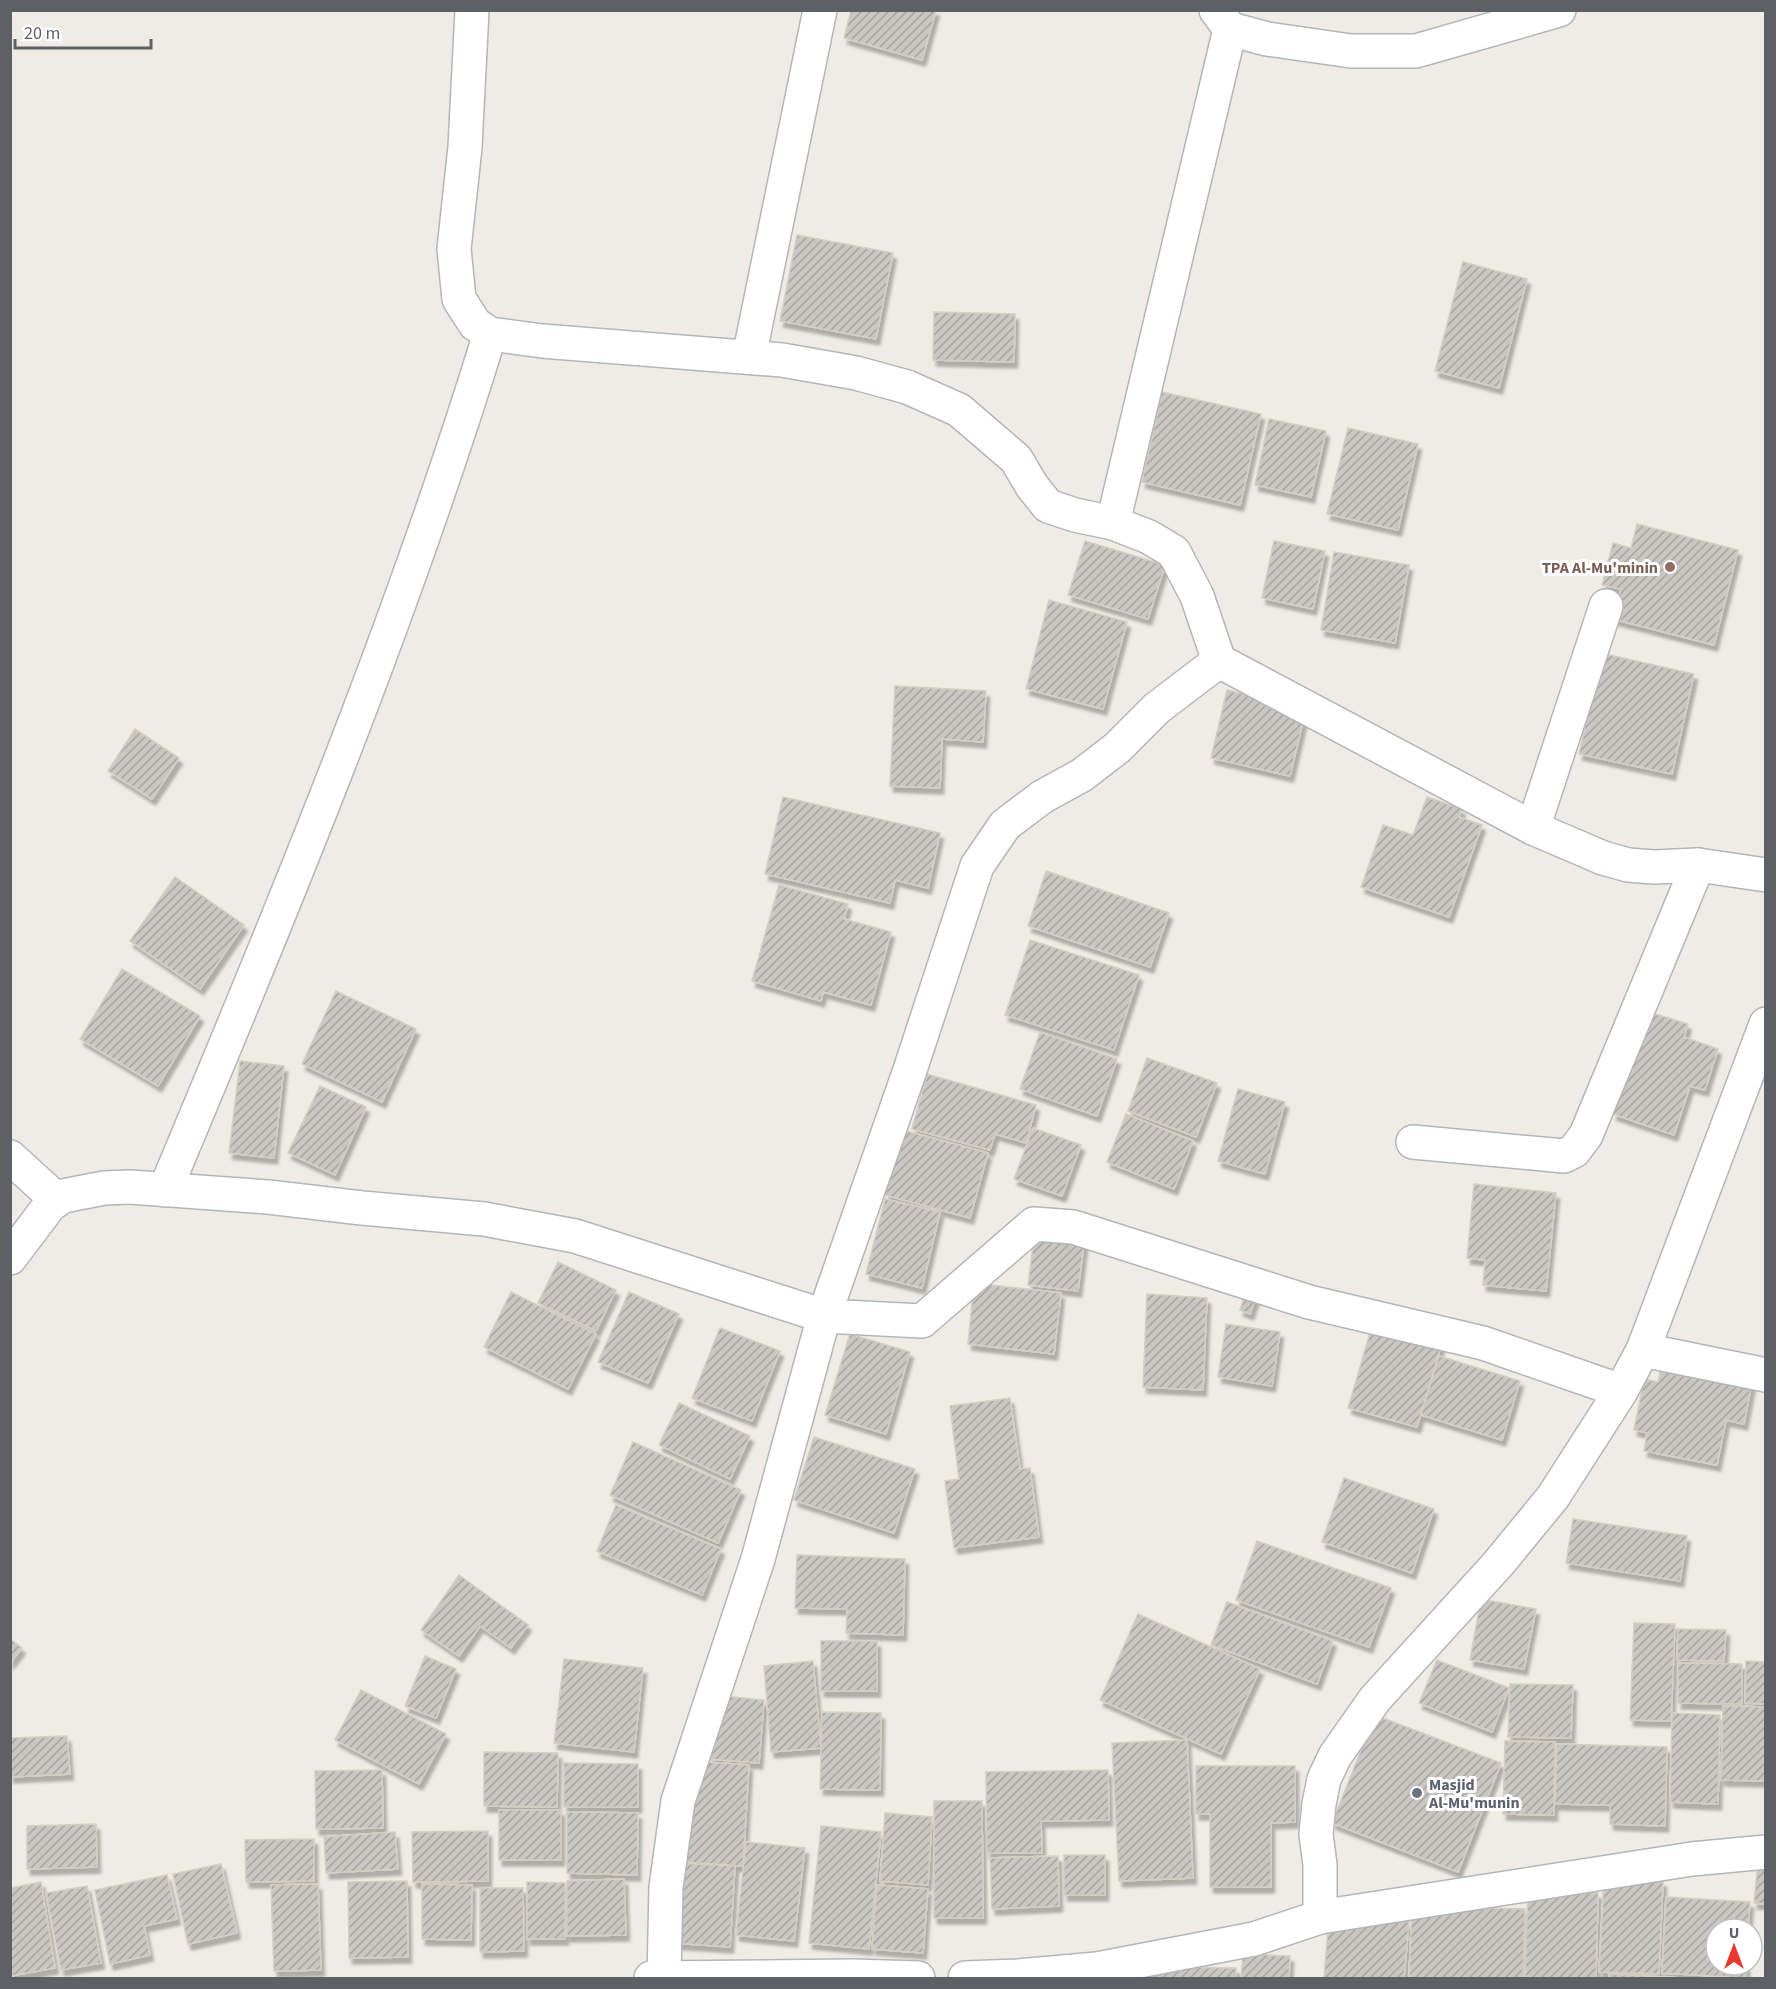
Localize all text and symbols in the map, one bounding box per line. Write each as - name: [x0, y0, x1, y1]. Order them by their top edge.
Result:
- scale bar: [15, 12, 152, 50]
- text: 20 m: [24, 21, 60, 46]
- place label: TPA Al-Mu'minin: [1542, 557, 1658, 579]
- marker: TPA Al-Mu'minin: [1663, 560, 1677, 574]
- place label: Masjid Al-Mu'munin: [1428, 1774, 1520, 1814]
- marker: Masjid Al-Mu'munin: [1410, 1786, 1424, 1800]
- north arrow: [1704, 1917, 1764, 1977]
- text: U: [1729, 1922, 1739, 1944]

